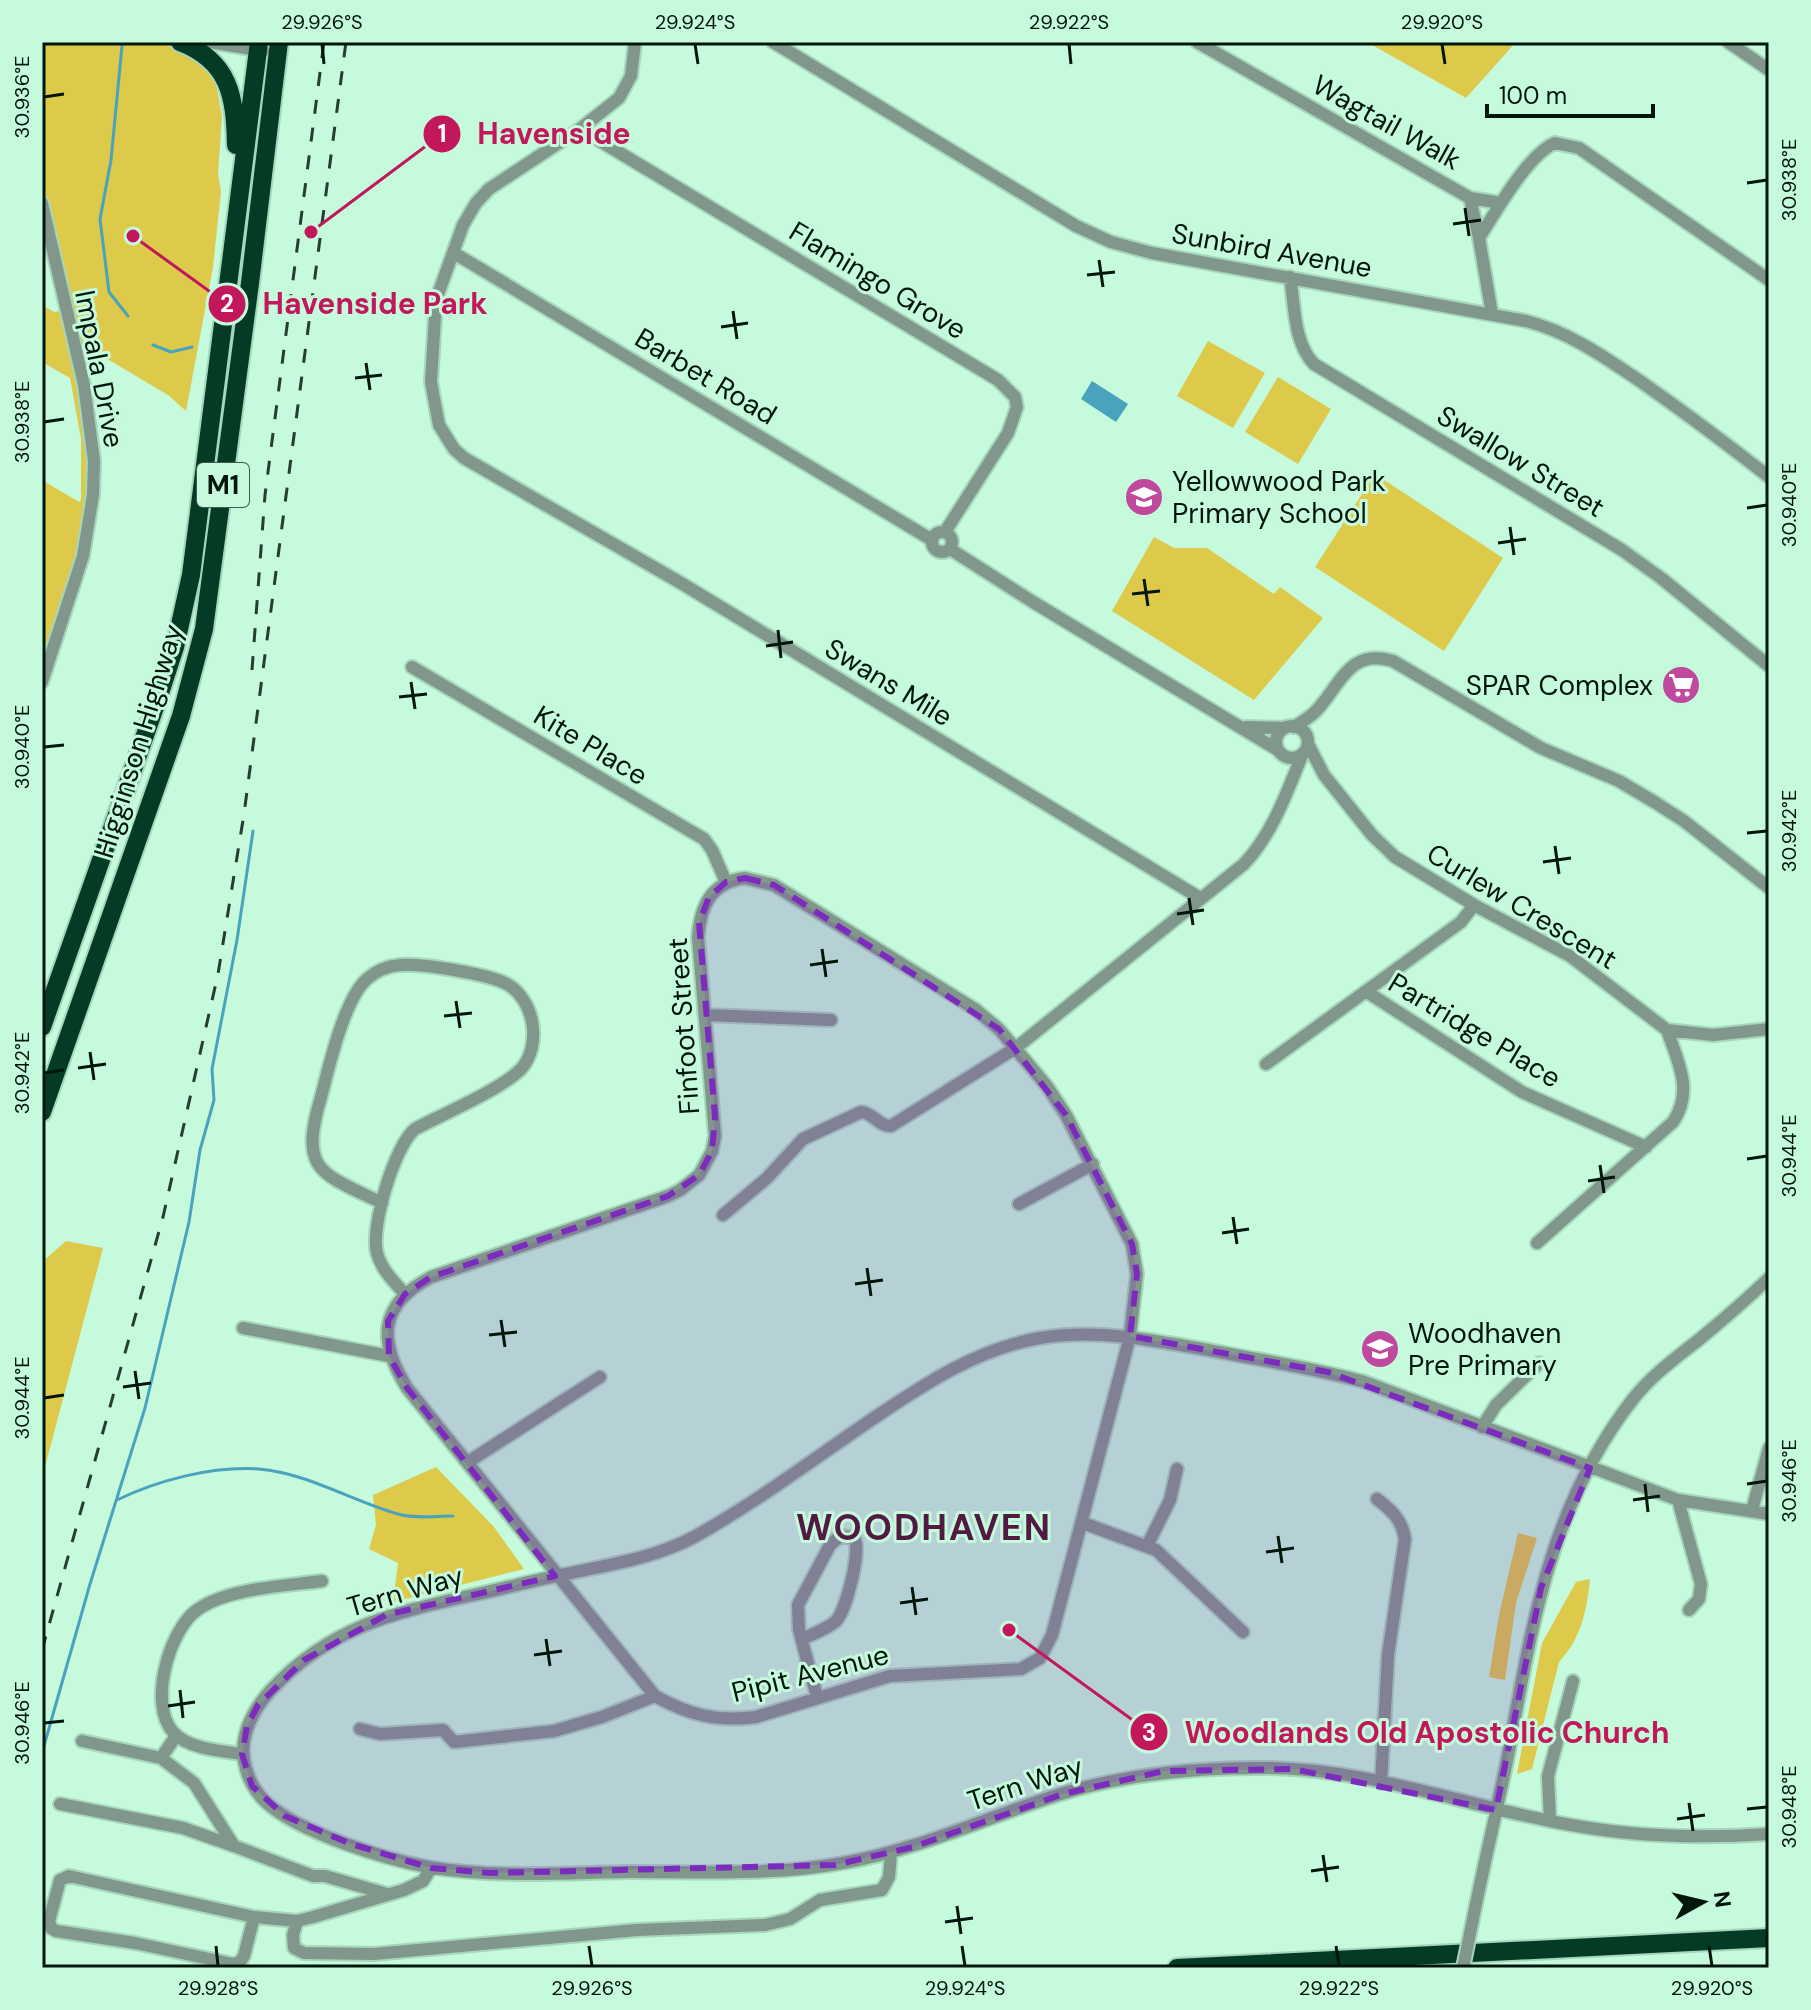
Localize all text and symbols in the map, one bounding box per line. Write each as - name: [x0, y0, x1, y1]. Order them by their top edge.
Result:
- text: 29.926°S: [281, 9, 363, 35]
- text: 29.924°S: [655, 9, 735, 35]
- text: 29.922°S: [1029, 9, 1109, 35]
- text: 29.920°S: [1401, 9, 1483, 35]
- text: 30.936°E: [9, 56, 35, 138]
- street label: Wagtail Walk: [1306, 66, 1468, 179]
- scale bar: [1487, 68, 1653, 118]
- text: 100 m: [1499, 80, 1567, 111]
- callout: Havenside: [422, 107, 647, 161]
- text: Havenside: [477, 114, 631, 153]
- text: 1: [438, 118, 446, 149]
- text: 30.938°E: [1776, 139, 1802, 221]
- street label: Flamingo Grove: [782, 213, 973, 348]
- street label: Sunbird Avenue: [1169, 215, 1375, 286]
- callout: Havenside Park: [207, 277, 504, 331]
- text: Havenside Park: [263, 284, 487, 323]
- street label: Impala Drive: [66, 287, 133, 451]
- text: 2: [220, 288, 234, 319]
- street label: Barbet Road: [628, 320, 783, 433]
- text: 30.938°E: [9, 381, 35, 463]
- street label: Swallow Street: [1430, 397, 1611, 526]
- road number: M1: [197, 463, 249, 507]
- place label: Yellowwood Park Primary School: [1172, 463, 1386, 532]
- text: 30.940°E: [1776, 463, 1802, 547]
- school or university icon: Yellowwood Park Primary School: [1123, 476, 1165, 518]
- street label: Higginson Highway: [85, 620, 192, 863]
- street label: Swans Mile: [818, 630, 959, 735]
- supermarket icon: SPAR Complex: [1660, 664, 1702, 706]
- place label: SPAR Complex: [1466, 667, 1653, 704]
- street label: Kite Place: [527, 697, 655, 794]
- text: 30.940°E: [9, 705, 35, 789]
- text: 30.942°E: [1776, 790, 1802, 872]
- street label: Curlew Crescent: [1420, 835, 1624, 978]
- street label: Finfoot Street: [659, 936, 708, 1116]
- street label: Partridge Place: [1382, 964, 1568, 1096]
- text: 30.942°E: [9, 1032, 35, 1114]
- text: 30.944°E: [1776, 1114, 1802, 1198]
- place label: Woodhaven Pre Primary: [1408, 1315, 1561, 1384]
- school or university icon: Woodhaven Pre Primary: [1359, 1328, 1401, 1370]
- text: 30.944°E: [9, 1356, 35, 1440]
- text: 30.946°E: [1776, 1439, 1802, 1523]
- district label: WOODHAVEN: [796, 1504, 1052, 1551]
- street label: Tern Way: [343, 1557, 467, 1626]
- street label: Pipit Avenue: [728, 1636, 893, 1711]
- text: 30.946°E: [9, 1681, 35, 1765]
- callout: Woodlands Old Apostolic Church: [1129, 1705, 1686, 1759]
- text: Woodlands Old Apostolic Church: [1184, 1713, 1670, 1752]
- text: 3: [1142, 1717, 1156, 1748]
- street label: Tern Way: [963, 1747, 1088, 1819]
- text: 30.948°E: [1776, 1765, 1802, 1849]
- north arrow: [1663, 1862, 1743, 1942]
- text: N: [1707, 1889, 1738, 1909]
- text: 29.928°S: [178, 1975, 258, 2001]
- text: 29.926°S: [551, 1975, 633, 2001]
- text: 29.924°S: [925, 1975, 1005, 2001]
- text: 29.922°S: [1299, 1975, 1379, 2001]
- text: 29.920°S: [1671, 1975, 1753, 2001]

